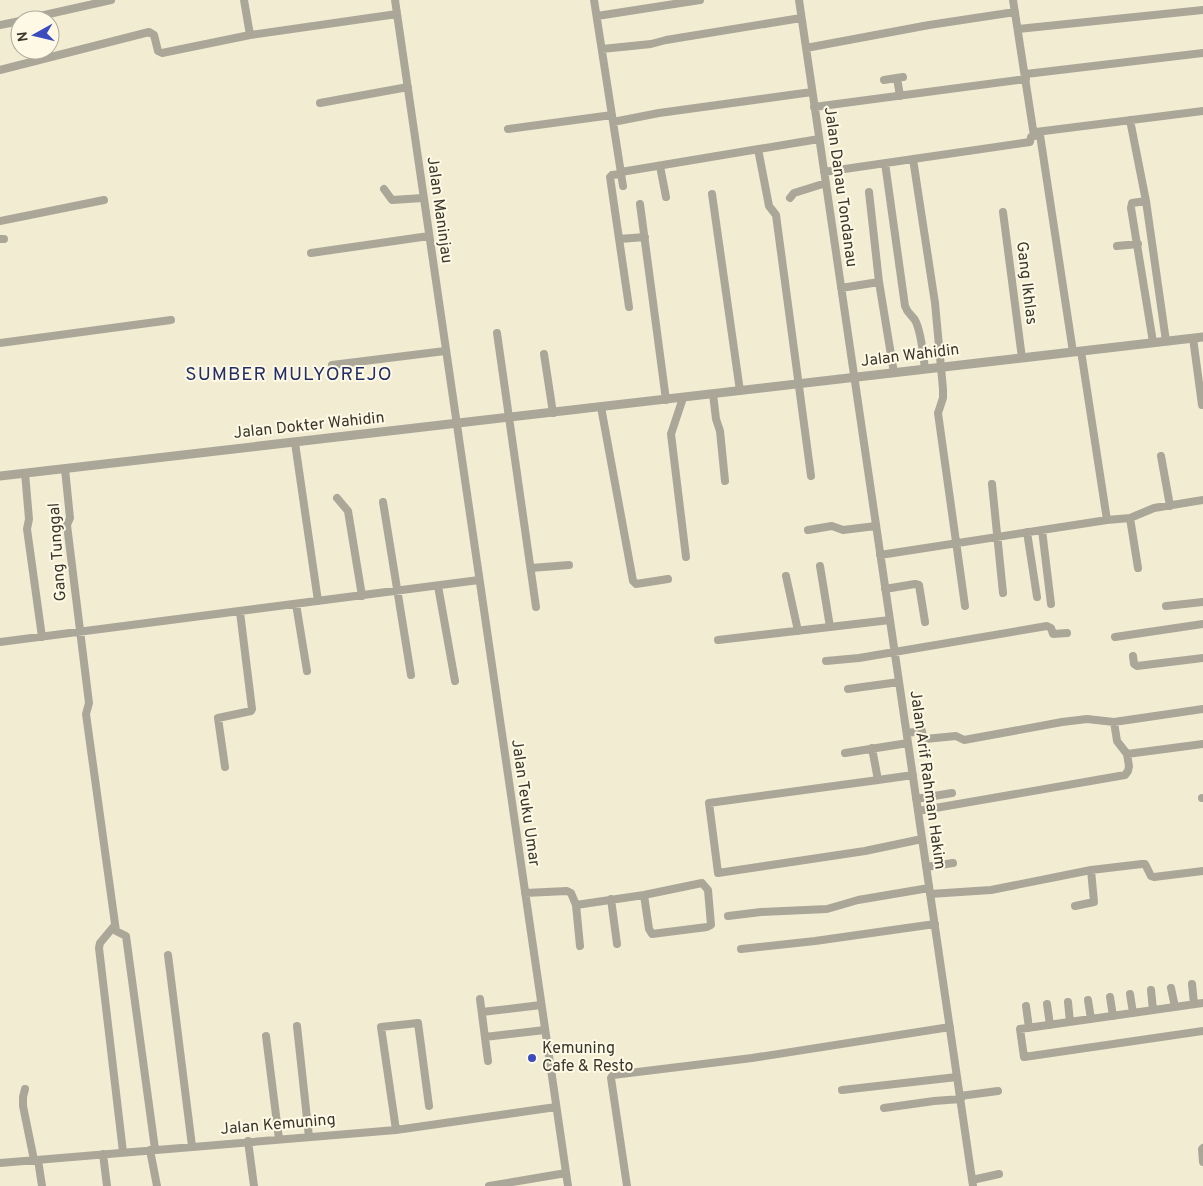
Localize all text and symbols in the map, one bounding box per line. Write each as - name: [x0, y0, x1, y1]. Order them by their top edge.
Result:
- north arrow: [10, 10, 60, 60]
- text: N: [14, 30, 33, 43]
- street label: Jalan Danau Tondanau: [819, 106, 861, 268]
- street label: Jalan Maninjau: [422, 155, 456, 265]
- street label: Gang Ikhlas: [1011, 240, 1041, 326]
- street label: Jalan Wahidin: [860, 340, 960, 372]
- district label: SUMBER MULYOREJO: [185, 363, 393, 387]
- street label: Jalan Dokter Wahidin: [233, 408, 385, 444]
- street label: Gang Tunggal: [45, 502, 71, 602]
- street label: Jalan Arif Rahman Hakim: [905, 689, 949, 871]
- street label: Jalan Teuku Umar: [506, 738, 544, 868]
- place label: Kemuning Cafe & Resto: [542, 1039, 634, 1077]
- marker: Kemuning Cafe & Resto: [526, 1052, 538, 1064]
- street label: Jalan Kemuning: [220, 1110, 336, 1140]

